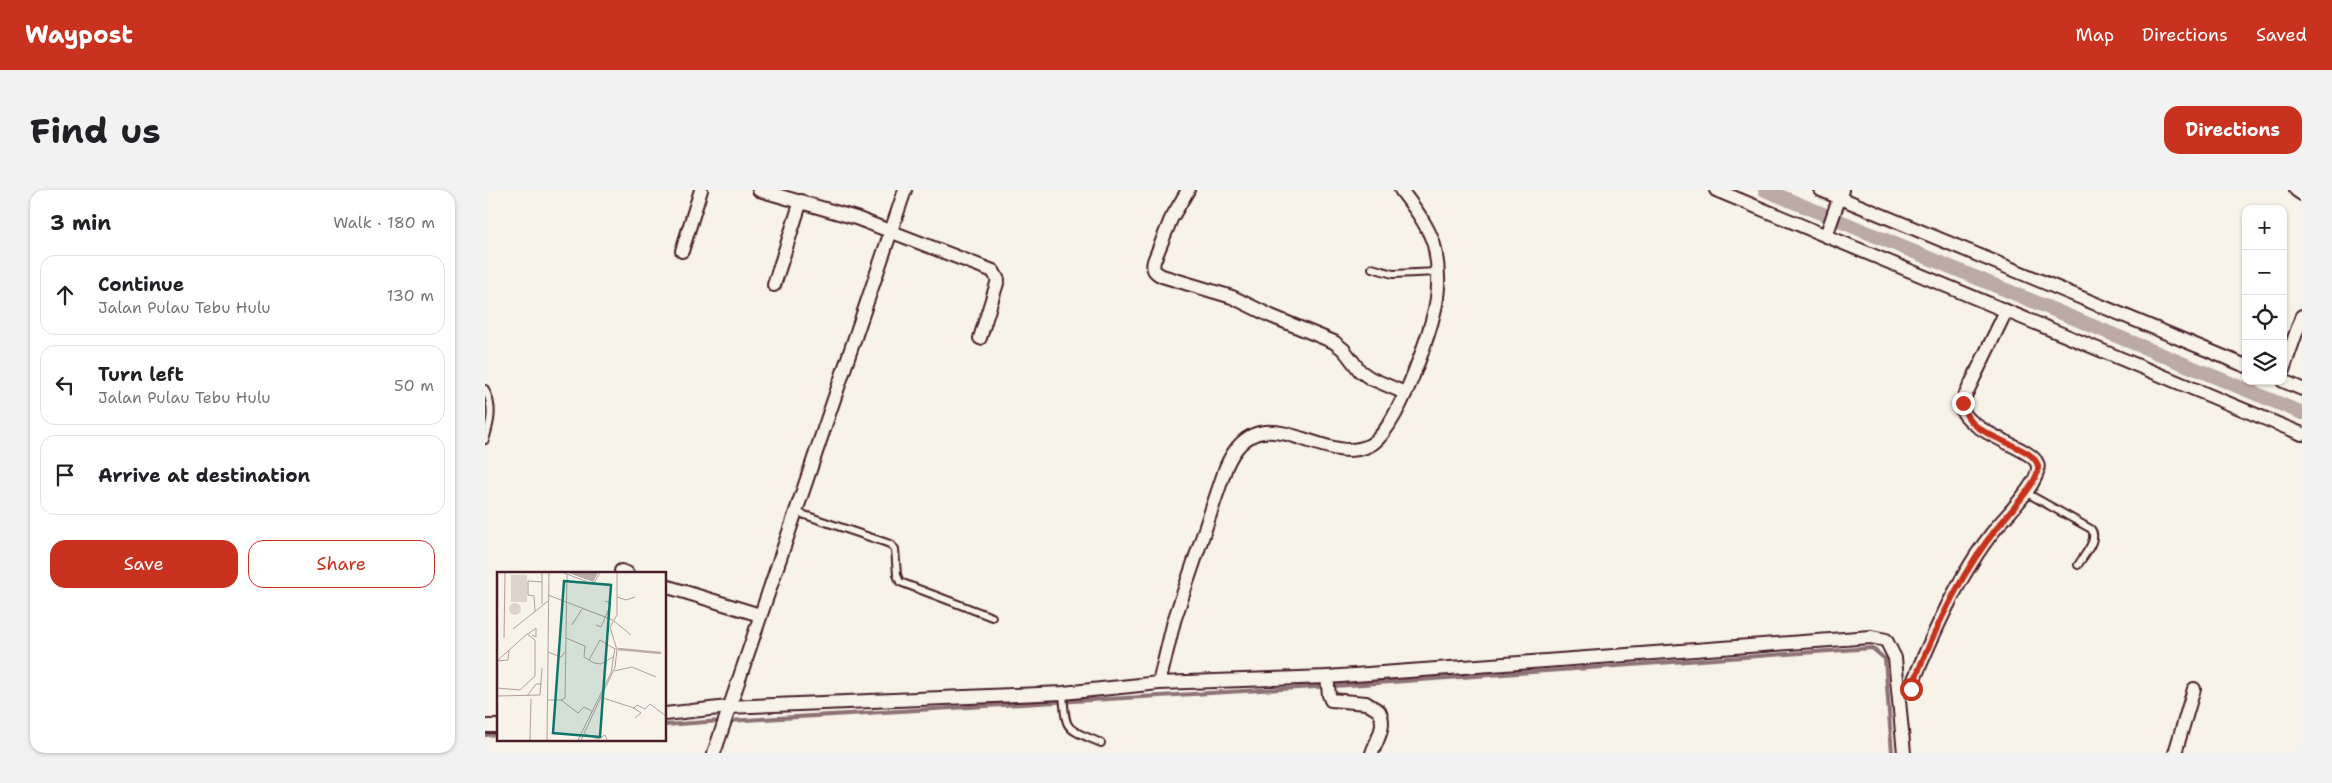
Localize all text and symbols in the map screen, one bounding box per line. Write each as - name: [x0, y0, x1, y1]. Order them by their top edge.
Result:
- text: Waypost: [25, 19, 133, 51]
- text: Map: [2076, 23, 2114, 47]
- text: Directions: [2142, 23, 2228, 47]
- text: Saved: [2256, 23, 2307, 47]
- button: Directions: [2164, 106, 2302, 154]
- text: Find us: [30, 107, 161, 154]
- map controls: [2242, 205, 2287, 385]
- button: +: [2242, 205, 2287, 250]
- text: 3 min: [50, 209, 111, 237]
- text: Walk · 180 m: [333, 212, 435, 233]
- button: −: [2242, 250, 2287, 295]
- text: Continue: [98, 272, 184, 297]
- icon: ahead: [51, 281, 79, 309]
- text: 130 m: [387, 285, 434, 306]
- button: locate: [2242, 295, 2287, 340]
- text: Jalan Pulau Tebu Hulu: [98, 297, 271, 318]
- button: layers: [2242, 340, 2287, 385]
- text: Turn left: [98, 362, 184, 387]
- icon: left: [51, 371, 79, 399]
- text: 50 m: [394, 375, 434, 396]
- text: Jalan Pulau Tebu Hulu: [98, 387, 271, 408]
- route end: [1952, 392, 1975, 415]
- icon: arrive: [51, 461, 79, 489]
- text: Arrive at destination: [98, 463, 310, 488]
- button: Save: [50, 540, 238, 588]
- button: Share: [248, 540, 435, 588]
- inset map: [497, 572, 666, 740]
- route start: [1900, 678, 1923, 701]

